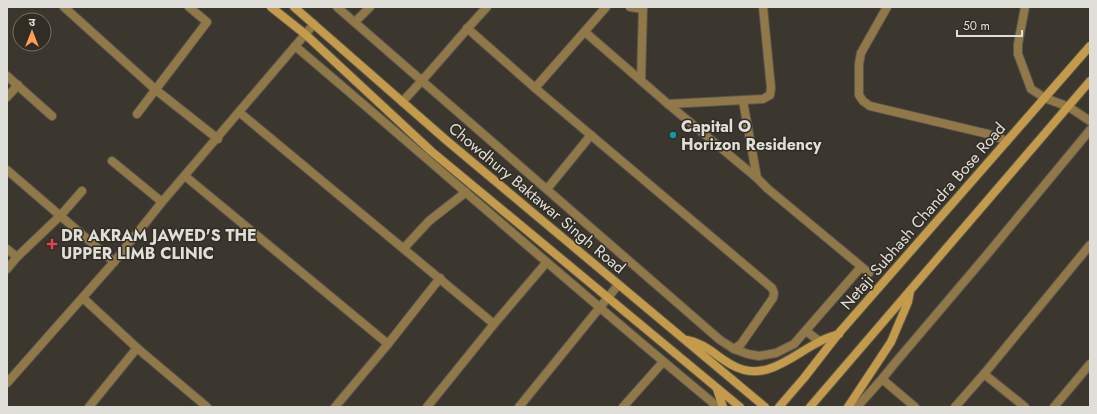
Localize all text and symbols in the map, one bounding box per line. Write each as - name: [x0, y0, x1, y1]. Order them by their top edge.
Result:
- north arrow: [12, 12, 52, 52]
- scale bar: [957, 12, 1022, 38]
- text: उ: [29, 14, 36, 30]
- text: 50 m: [963, 17, 990, 35]
- place label: Capital O Horizon Residency: [681, 115, 822, 156]
- street label: Chowdhury Baktawar Singh Road: [444, 117, 630, 279]
- street label: Netaji Subhash Chandra Bose Road: [835, 117, 1011, 315]
- marker: Capital O Horizon Residency: [668, 130, 678, 140]
- place label: DR AKRAM JAWED'S THE UPPER LIMB CLINIC: [61, 224, 257, 265]
- marker: DR AKRAM JAWED'S THE UPPER LIMB CLINIC: [46, 238, 58, 250]

